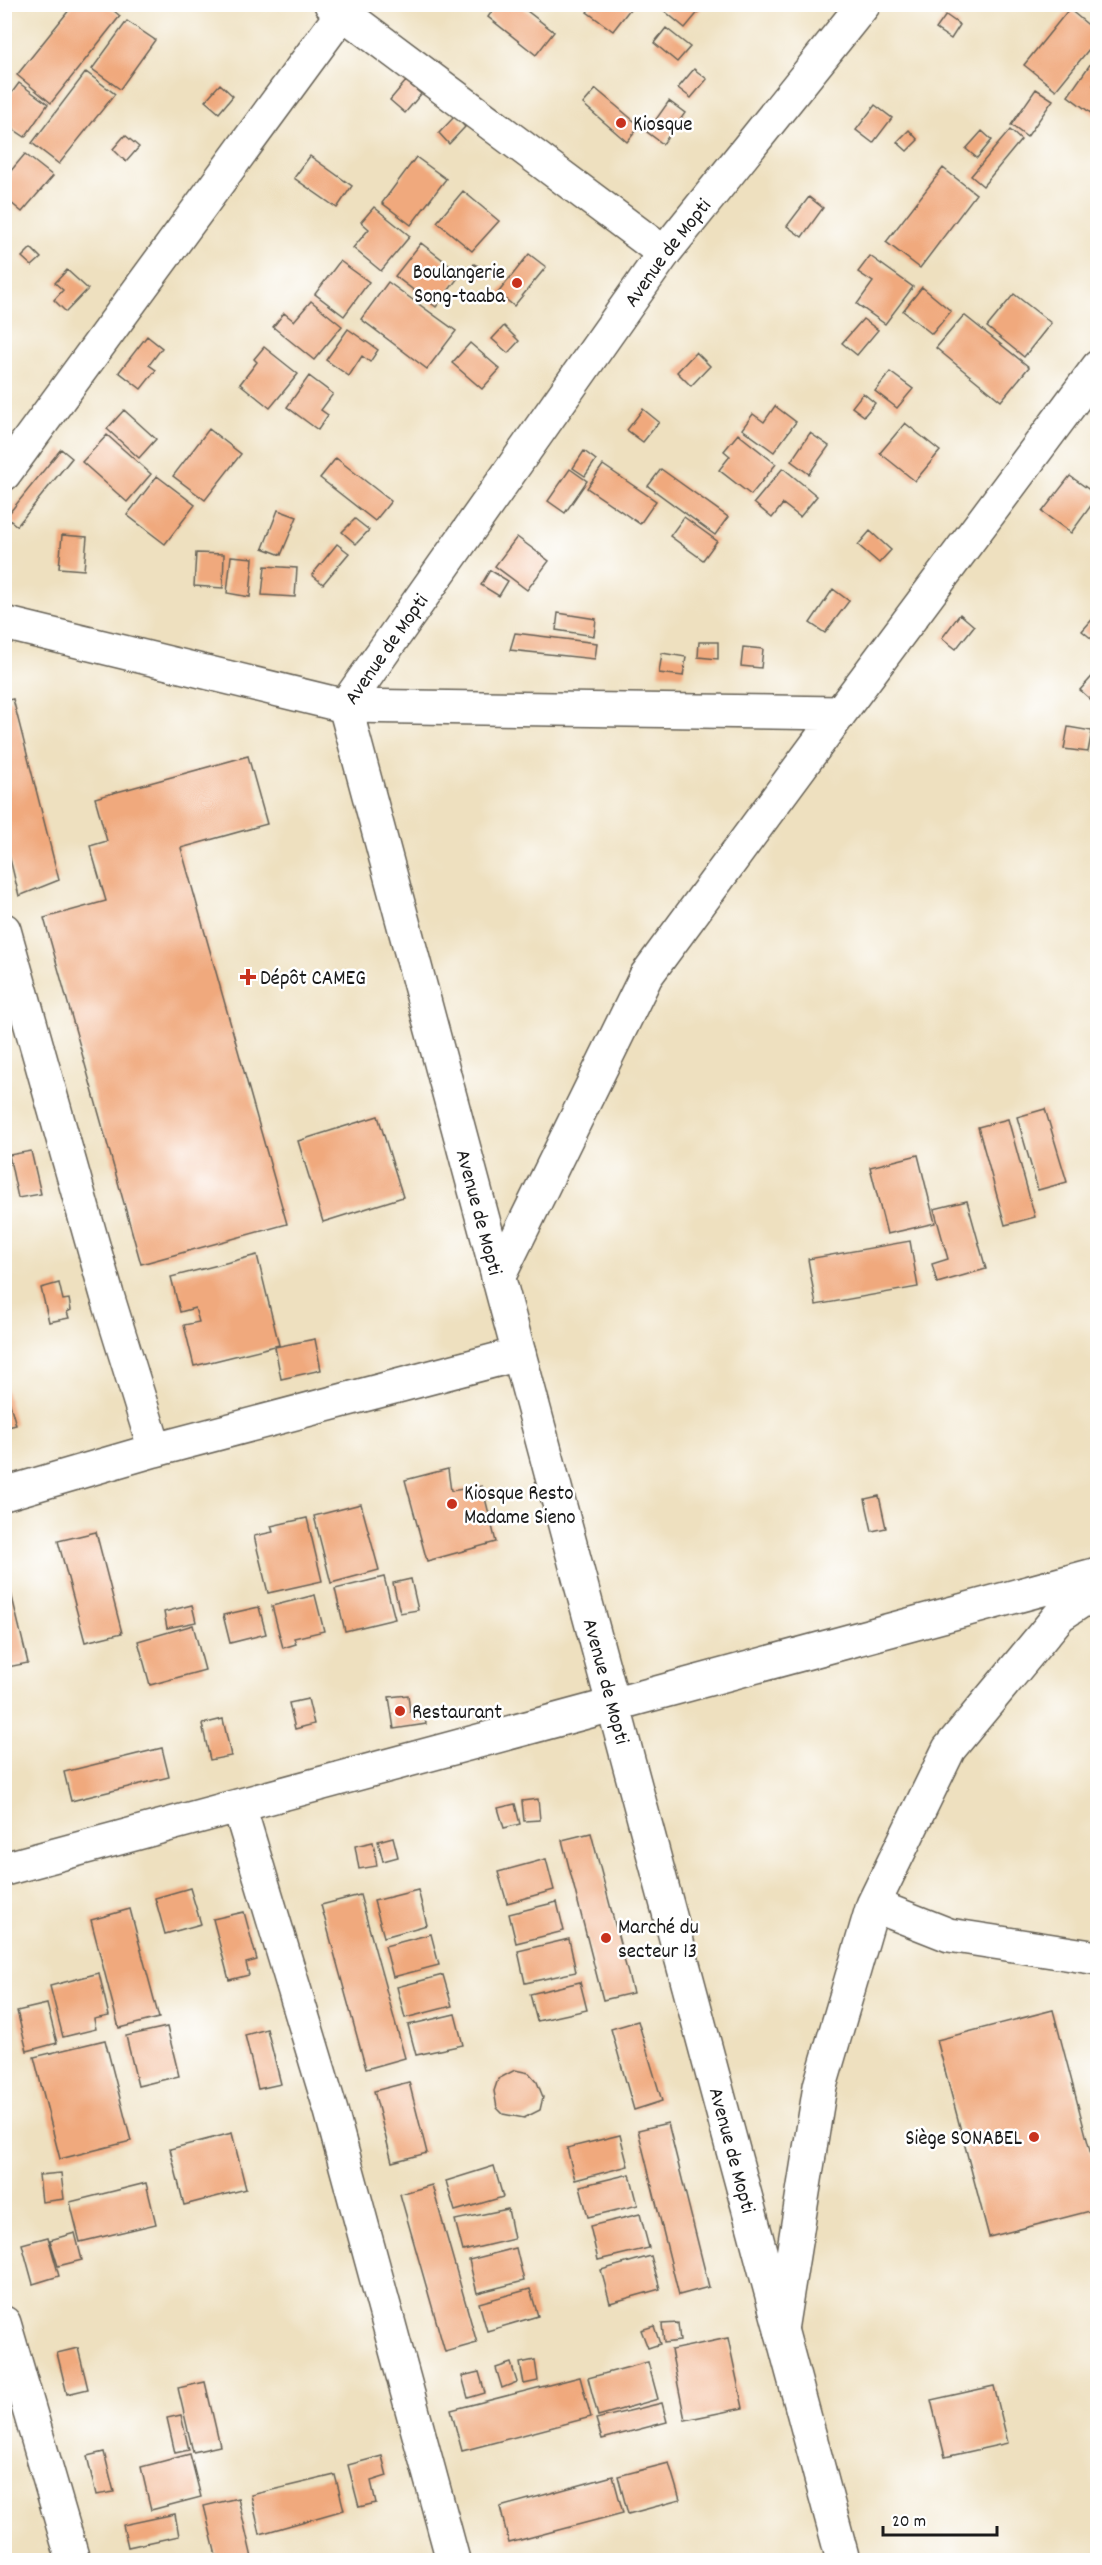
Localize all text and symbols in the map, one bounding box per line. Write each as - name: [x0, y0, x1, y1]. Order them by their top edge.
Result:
- place label: Kiosque: [633, 111, 692, 141]
- marker: Kiosque: [614, 116, 628, 130]
- street label: Avenue de Mopti: [618, 193, 720, 314]
- place label: Boulangerie Song-taaba: [413, 259, 506, 313]
- marker: Boulangerie Song-taaba: [510, 276, 524, 290]
- street label: Avenue de Mopti: [338, 589, 437, 712]
- place label: Dépôt CAMEG: [260, 965, 366, 995]
- marker: Dépôt CAMEG: [241, 970, 255, 984]
- street label: Avenue de Mopti: [446, 1147, 508, 1279]
- place label: Kiosque Resto Madame Sieno: [464, 1480, 576, 1534]
- marker: Kiosque Resto Madame Sieno: [445, 1497, 459, 1511]
- street label: Avenue de Mopti: [573, 1616, 635, 1748]
- place label: Restaurant: [412, 1699, 502, 1729]
- marker: Restaurant: [393, 1704, 407, 1718]
- place label: Marché du secteur 13: [618, 1914, 699, 1968]
- marker: Marché du secteur 13: [599, 1931, 613, 1945]
- street label: Avenue de Mopti: [699, 2085, 761, 2217]
- place label: Siège SONABEL: [905, 2125, 1022, 2155]
- marker: Siège SONABEL: [1027, 2130, 1041, 2144]
- scale bar: [883, 2499, 997, 2537]
- text: 20 m: [892, 2510, 926, 2535]

